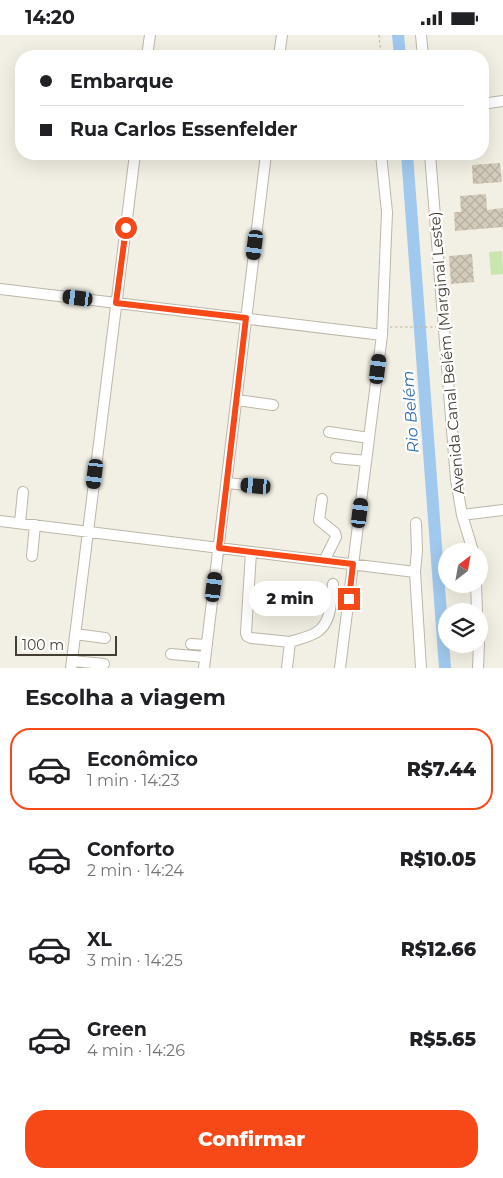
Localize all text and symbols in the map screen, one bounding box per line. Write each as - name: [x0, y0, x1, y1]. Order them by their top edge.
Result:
- text: 14:20: [25, 6, 75, 29]
- text: Embarque: [70, 70, 174, 93]
- text: Rua Carlos Essenfelder: [70, 118, 298, 141]
- street label: Avenida Canal Belém (Marginal Leste): [425, 211, 468, 495]
- route start: [115, 217, 137, 239]
- car: [245, 229, 264, 261]
- car: [62, 289, 93, 307]
- car: [368, 353, 387, 385]
- water label: Rio Belém: [398, 370, 423, 454]
- car: [85, 458, 104, 490]
- car: [240, 477, 271, 495]
- car: [350, 497, 369, 529]
- north arrow: [438, 543, 488, 593]
- map controls: [438, 543, 488, 653]
- car: [204, 571, 223, 603]
- callout: 2 min: [249, 581, 332, 617]
- route end: [338, 588, 360, 610]
- text: 2 min: [266, 589, 314, 608]
- button: layers: [438, 603, 488, 653]
- scale bar: [15, 633, 118, 656]
- text: 100 m: [22, 636, 64, 654]
- text: Escolha a viagem: [25, 684, 226, 711]
- icon: car: [27, 747, 72, 792]
- text: Econômico: [87, 748, 198, 771]
- text: R$7.44: [407, 758, 476, 781]
- text: 1 min · 14:23: [87, 771, 179, 790]
- icon: car: [27, 837, 72, 882]
- text: Conforto: [87, 838, 175, 861]
- text: R$10.05: [400, 848, 476, 871]
- text: 2 min · 14:24: [87, 861, 184, 880]
- icon: car: [27, 927, 72, 972]
- text: XL: [87, 928, 112, 951]
- text: R$12.66: [401, 938, 476, 961]
- text: 3 min · 14:25: [87, 951, 183, 970]
- icon: car: [27, 1017, 72, 1062]
- text: Green: [87, 1018, 147, 1041]
- text: R$5.65: [409, 1028, 476, 1051]
- text: 4 min · 14:26: [87, 1041, 185, 1060]
- button: Confirmar: [25, 1110, 478, 1168]

